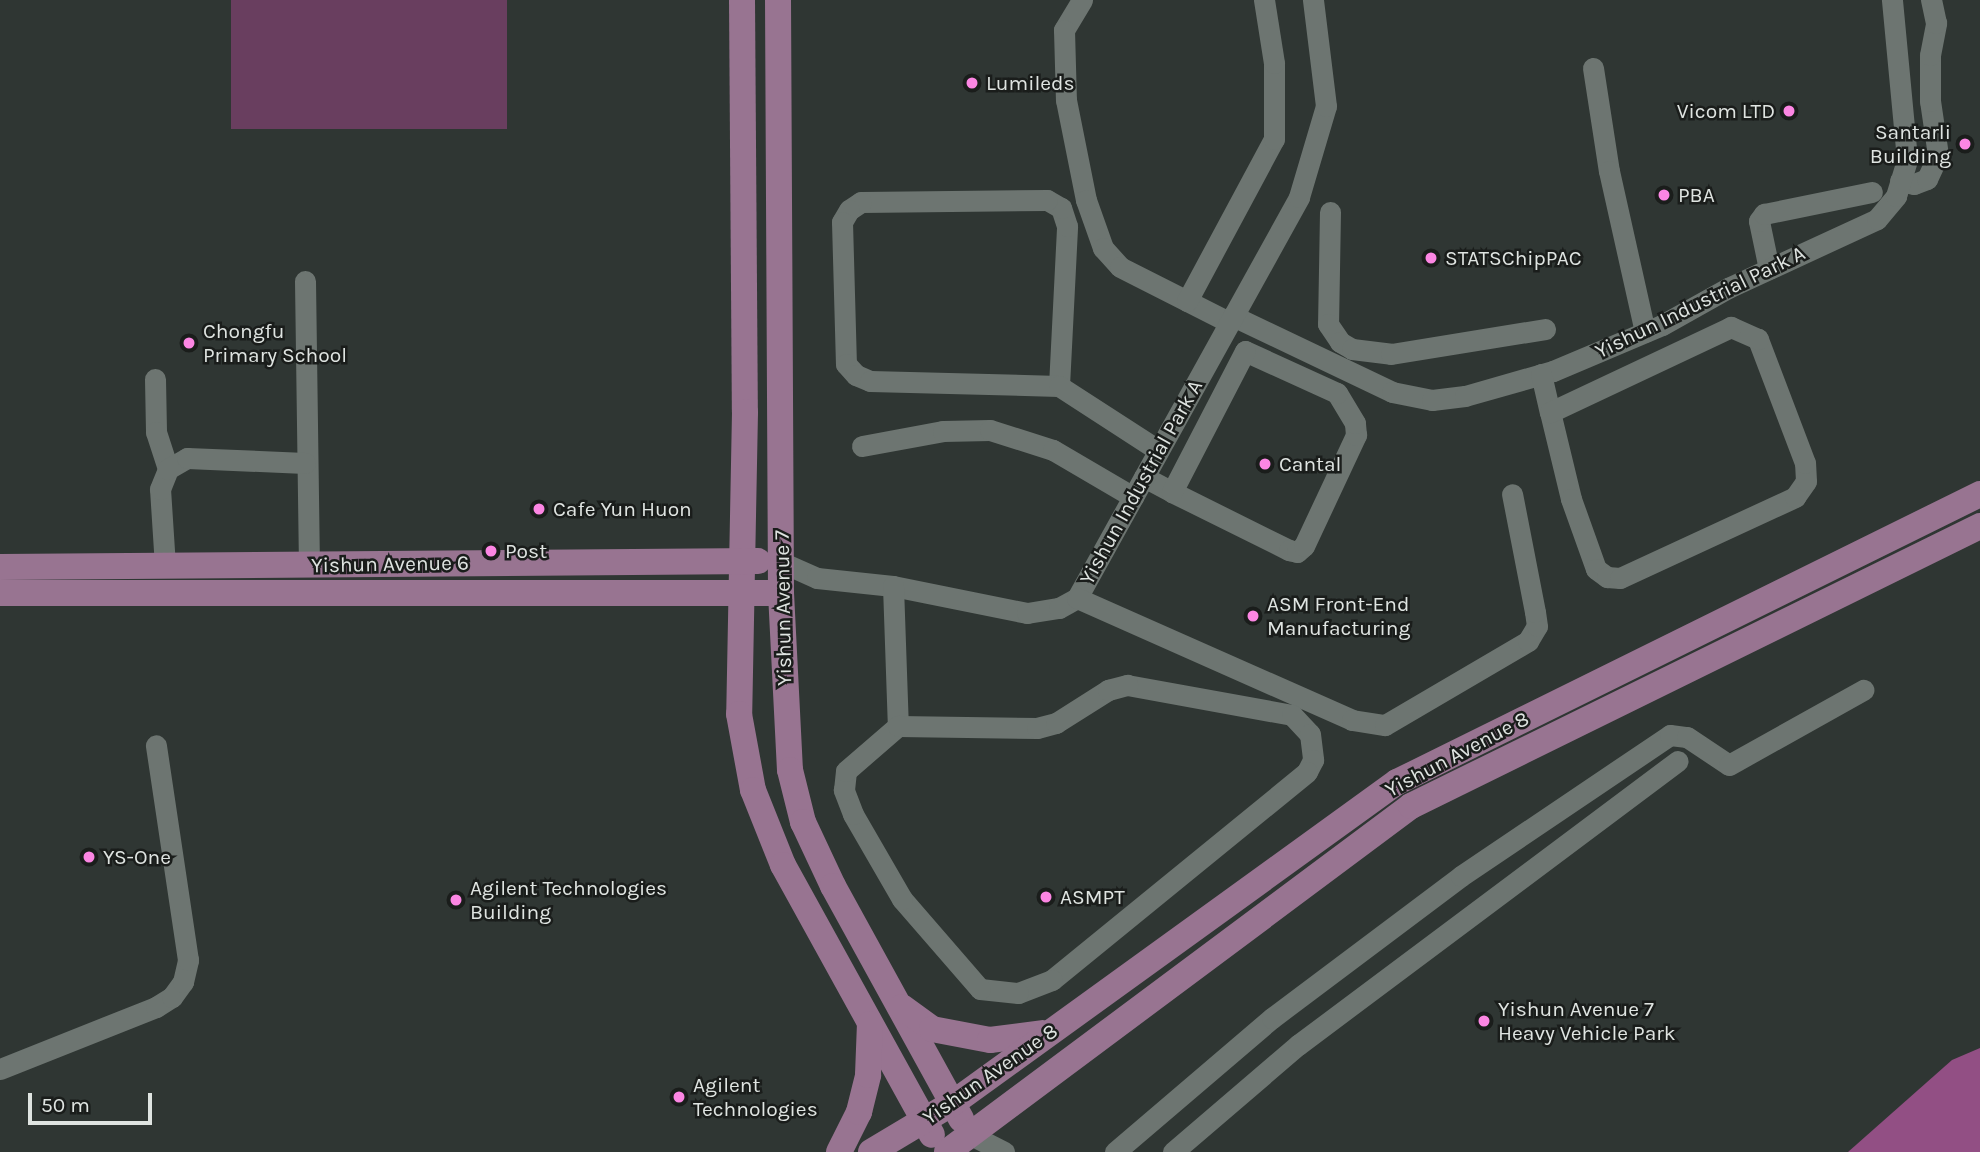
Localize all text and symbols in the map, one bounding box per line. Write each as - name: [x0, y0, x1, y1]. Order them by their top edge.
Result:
- place label: Lumileds: [986, 70, 1075, 96]
- marker: Lumileds: [964, 75, 980, 91]
- place label: Vicom LTD: [1677, 98, 1775, 124]
- marker: Vicom LTD: [1781, 103, 1797, 119]
- place label: Santarli Building: [1870, 119, 1951, 169]
- marker: Santarli Building: [1957, 136, 1973, 152]
- place label: PBA: [1678, 182, 1715, 208]
- marker: PBA: [1656, 187, 1672, 203]
- street label: Yishun Industrial Park A: [1591, 240, 1809, 364]
- place label: STATSChipPAC: [1445, 245, 1582, 271]
- marker: STATSChipPAC: [1423, 250, 1439, 266]
- place label: Chongfu Primary School: [203, 318, 347, 368]
- marker: Chongfu Primary School: [181, 335, 197, 351]
- street label: Yishun Industrial Park A: [1074, 375, 1208, 589]
- place label: Cantal: [1279, 451, 1341, 477]
- marker: Cantal: [1257, 456, 1273, 472]
- place label: Cafe Yun Huon: [553, 496, 692, 522]
- marker: Cafe Yun Huon: [531, 501, 547, 517]
- street label: Yishun Avenue 7: [769, 530, 797, 686]
- place label: Post: [505, 538, 547, 564]
- marker: Post: [483, 543, 499, 559]
- street label: Yishun Avenue 6: [311, 550, 469, 578]
- place label: ASM Front-End Manufacturing: [1267, 591, 1410, 641]
- marker: ASM Front-End Manufacturing: [1245, 608, 1261, 624]
- street label: Yishun Avenue 8: [1381, 706, 1533, 802]
- place label: YS-One: [103, 844, 171, 870]
- marker: YS-One: [81, 849, 97, 865]
- place label: Agilent Technologies Building: [470, 875, 667, 925]
- place label: ASMPT: [1060, 884, 1125, 910]
- marker: ASMPT: [1038, 889, 1054, 905]
- marker: Agilent Technologies Building: [448, 892, 464, 908]
- place label: Yishun Avenue 7 Heavy Vehicle Park: [1498, 996, 1676, 1046]
- marker: Yishun Avenue 7 Heavy Vehicle Park: [1476, 1013, 1492, 1029]
- street label: Yishun Avenue 8: [918, 1018, 1062, 1130]
- place label: Agilent Technologies: [693, 1072, 818, 1122]
- scale bar: [32, 1078, 156, 1122]
- marker: Agilent Technologies: [671, 1089, 687, 1105]
- text: 50 m: [41, 1093, 90, 1117]

